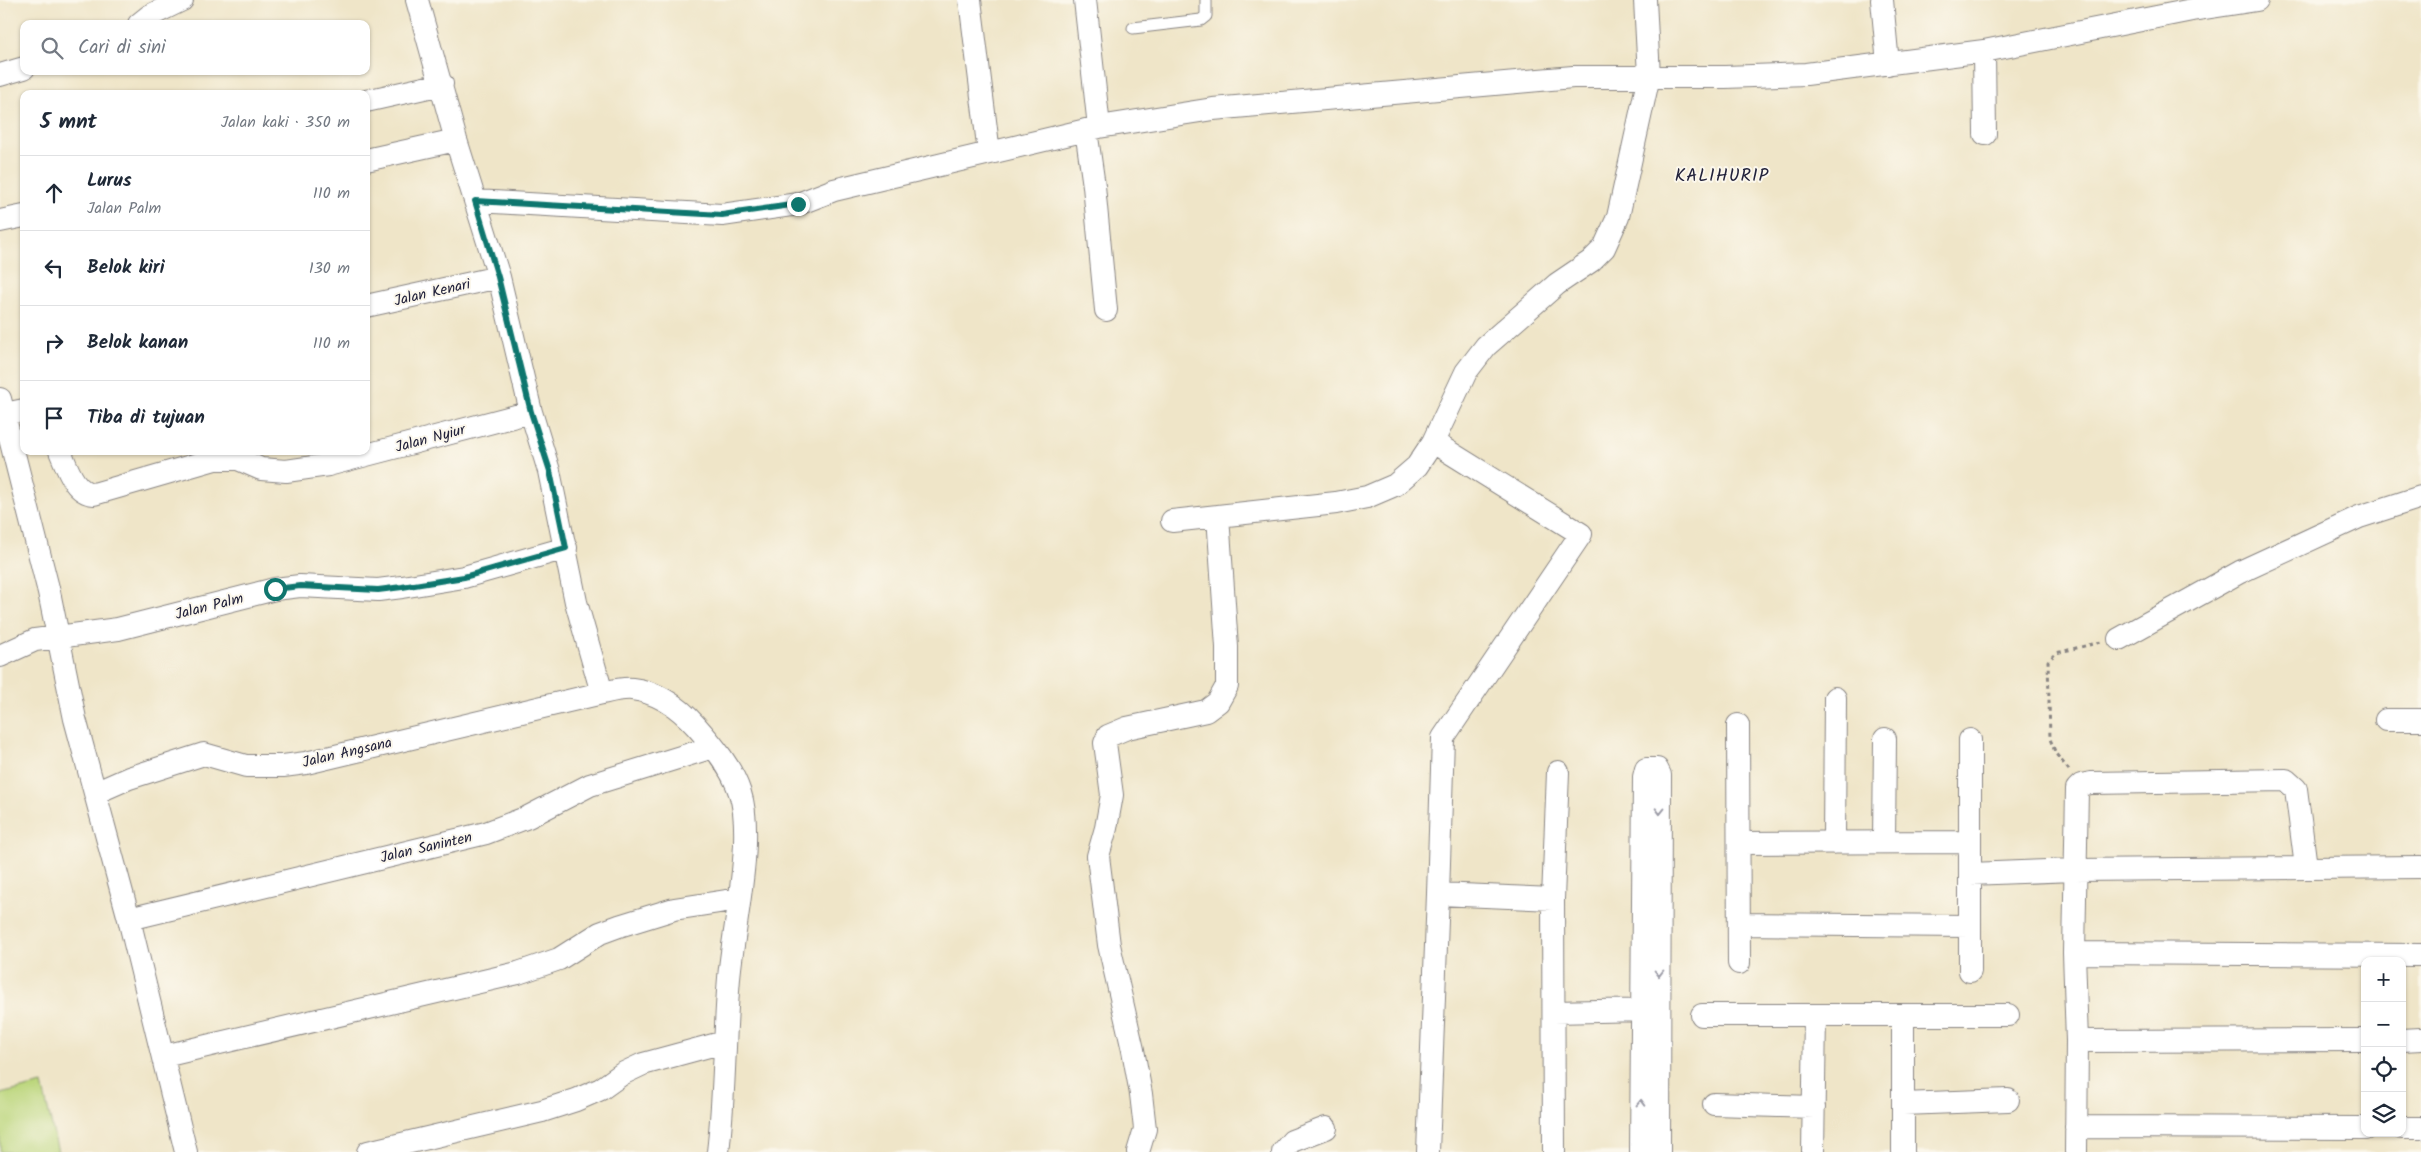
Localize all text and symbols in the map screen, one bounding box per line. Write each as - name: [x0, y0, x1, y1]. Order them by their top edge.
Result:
- search box: [20, 20, 370, 75]
- text: Cari di sini: [78, 33, 166, 63]
- icon: search: [38, 34, 66, 62]
- text: 5 mnt: [40, 106, 97, 139]
- text: Jalan kaki · 350 m: [221, 110, 350, 135]
- district label: KALIHURIP: [1675, 162, 1770, 191]
- text: Lurus: [87, 166, 132, 196]
- icon: ahead: [40, 179, 68, 207]
- text: 110 m: [313, 181, 350, 206]
- route end: [787, 193, 810, 216]
- text: Jalan Palm: [87, 196, 161, 221]
- text: Belok kiri: [87, 253, 165, 283]
- icon: left: [40, 254, 68, 282]
- text: 130 m: [309, 256, 350, 281]
- street label: Jalan Kenari: [392, 272, 474, 313]
- text: Belok kanan: [87, 328, 188, 358]
- icon: right: [40, 329, 68, 357]
- text: 110 m: [313, 331, 350, 356]
- text: Tiba di tujuan: [87, 403, 205, 433]
- icon: arrive: [40, 404, 68, 432]
- street label: Jalan Nyiur: [393, 418, 469, 460]
- route start: [264, 578, 287, 601]
- street label: Jalan Palm: [173, 587, 246, 627]
- street label: Jalan Angsana: [300, 731, 394, 775]
- one-way arrow: [1655, 808, 1665, 815]
- street label: Jalan Saninten: [378, 826, 475, 870]
- map controls: [2361, 957, 2406, 1137]
- button: +: [2361, 957, 2406, 1002]
- one-way arrow: [1654, 970, 1664, 978]
- button: −: [2361, 1002, 2406, 1047]
- button: locate: [2361, 1047, 2406, 1092]
- button: layers: [2361, 1092, 2406, 1137]
- one-way arrow: [1636, 1099, 1646, 1107]

